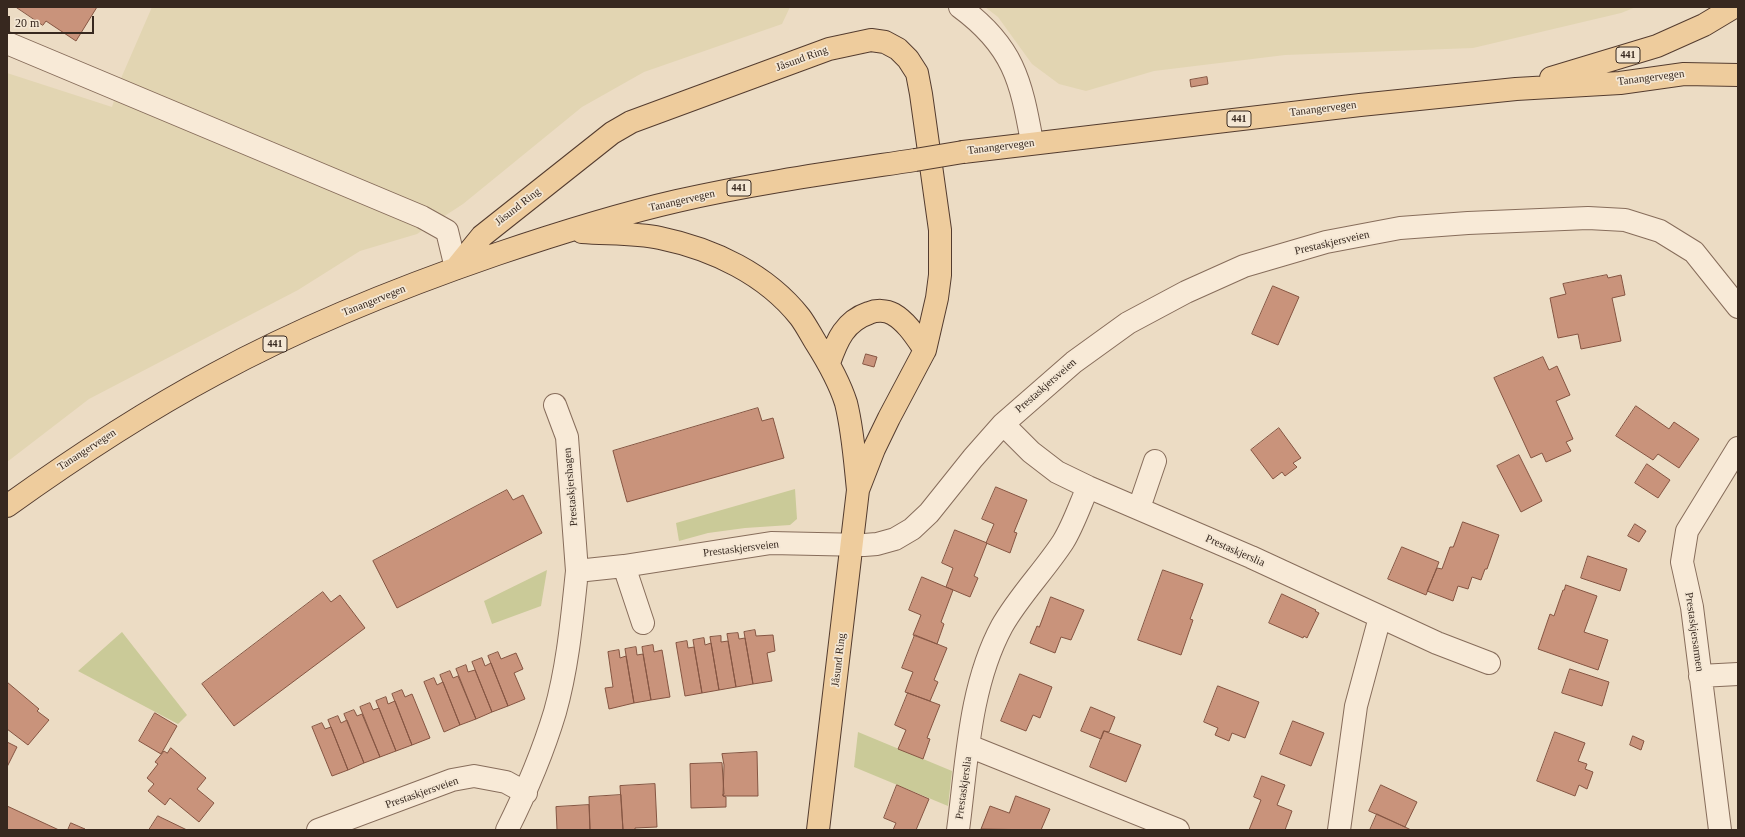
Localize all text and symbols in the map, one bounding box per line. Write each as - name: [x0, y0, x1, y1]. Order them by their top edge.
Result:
- scale bar: [10, 8, 96, 34]
- text: 20 m: [15, 16, 39, 30]
- street label: Jåsund Ring: [774, 44, 830, 74]
- road number: 441: [1616, 47, 1640, 63]
- street label: Tanangervegen: [1617, 67, 1685, 89]
- street label: Tanangervegen: [1289, 98, 1357, 120]
- road number: 441: [1227, 111, 1251, 127]
- street label: Tanangervegen: [967, 136, 1035, 158]
- road number: 441: [727, 180, 751, 196]
- street label: Jåsund Ring: [493, 185, 543, 229]
- street label: Tanangervegen: [648, 187, 716, 215]
- street label: Prestaskjersveien: [1293, 228, 1371, 258]
- street label: Tanangervegen: [340, 282, 408, 320]
- road number: 441: [263, 336, 287, 352]
- street label: Prestaskjersveien: [1013, 356, 1079, 416]
- street label: Tanangervegen: [55, 426, 119, 474]
- street label: Prestaskjershagen: [561, 447, 581, 527]
- street label: Prestaskjerslia: [1203, 532, 1267, 570]
- street label: Prestaskjersveien: [702, 538, 780, 560]
- street label: Prestaskjersarmen: [1682, 591, 1706, 673]
- street label: Jåsund Ring: [829, 632, 849, 688]
- street label: Prestaskjerslia: [953, 756, 975, 820]
- street label: Prestaskjersveien: [384, 774, 460, 812]

